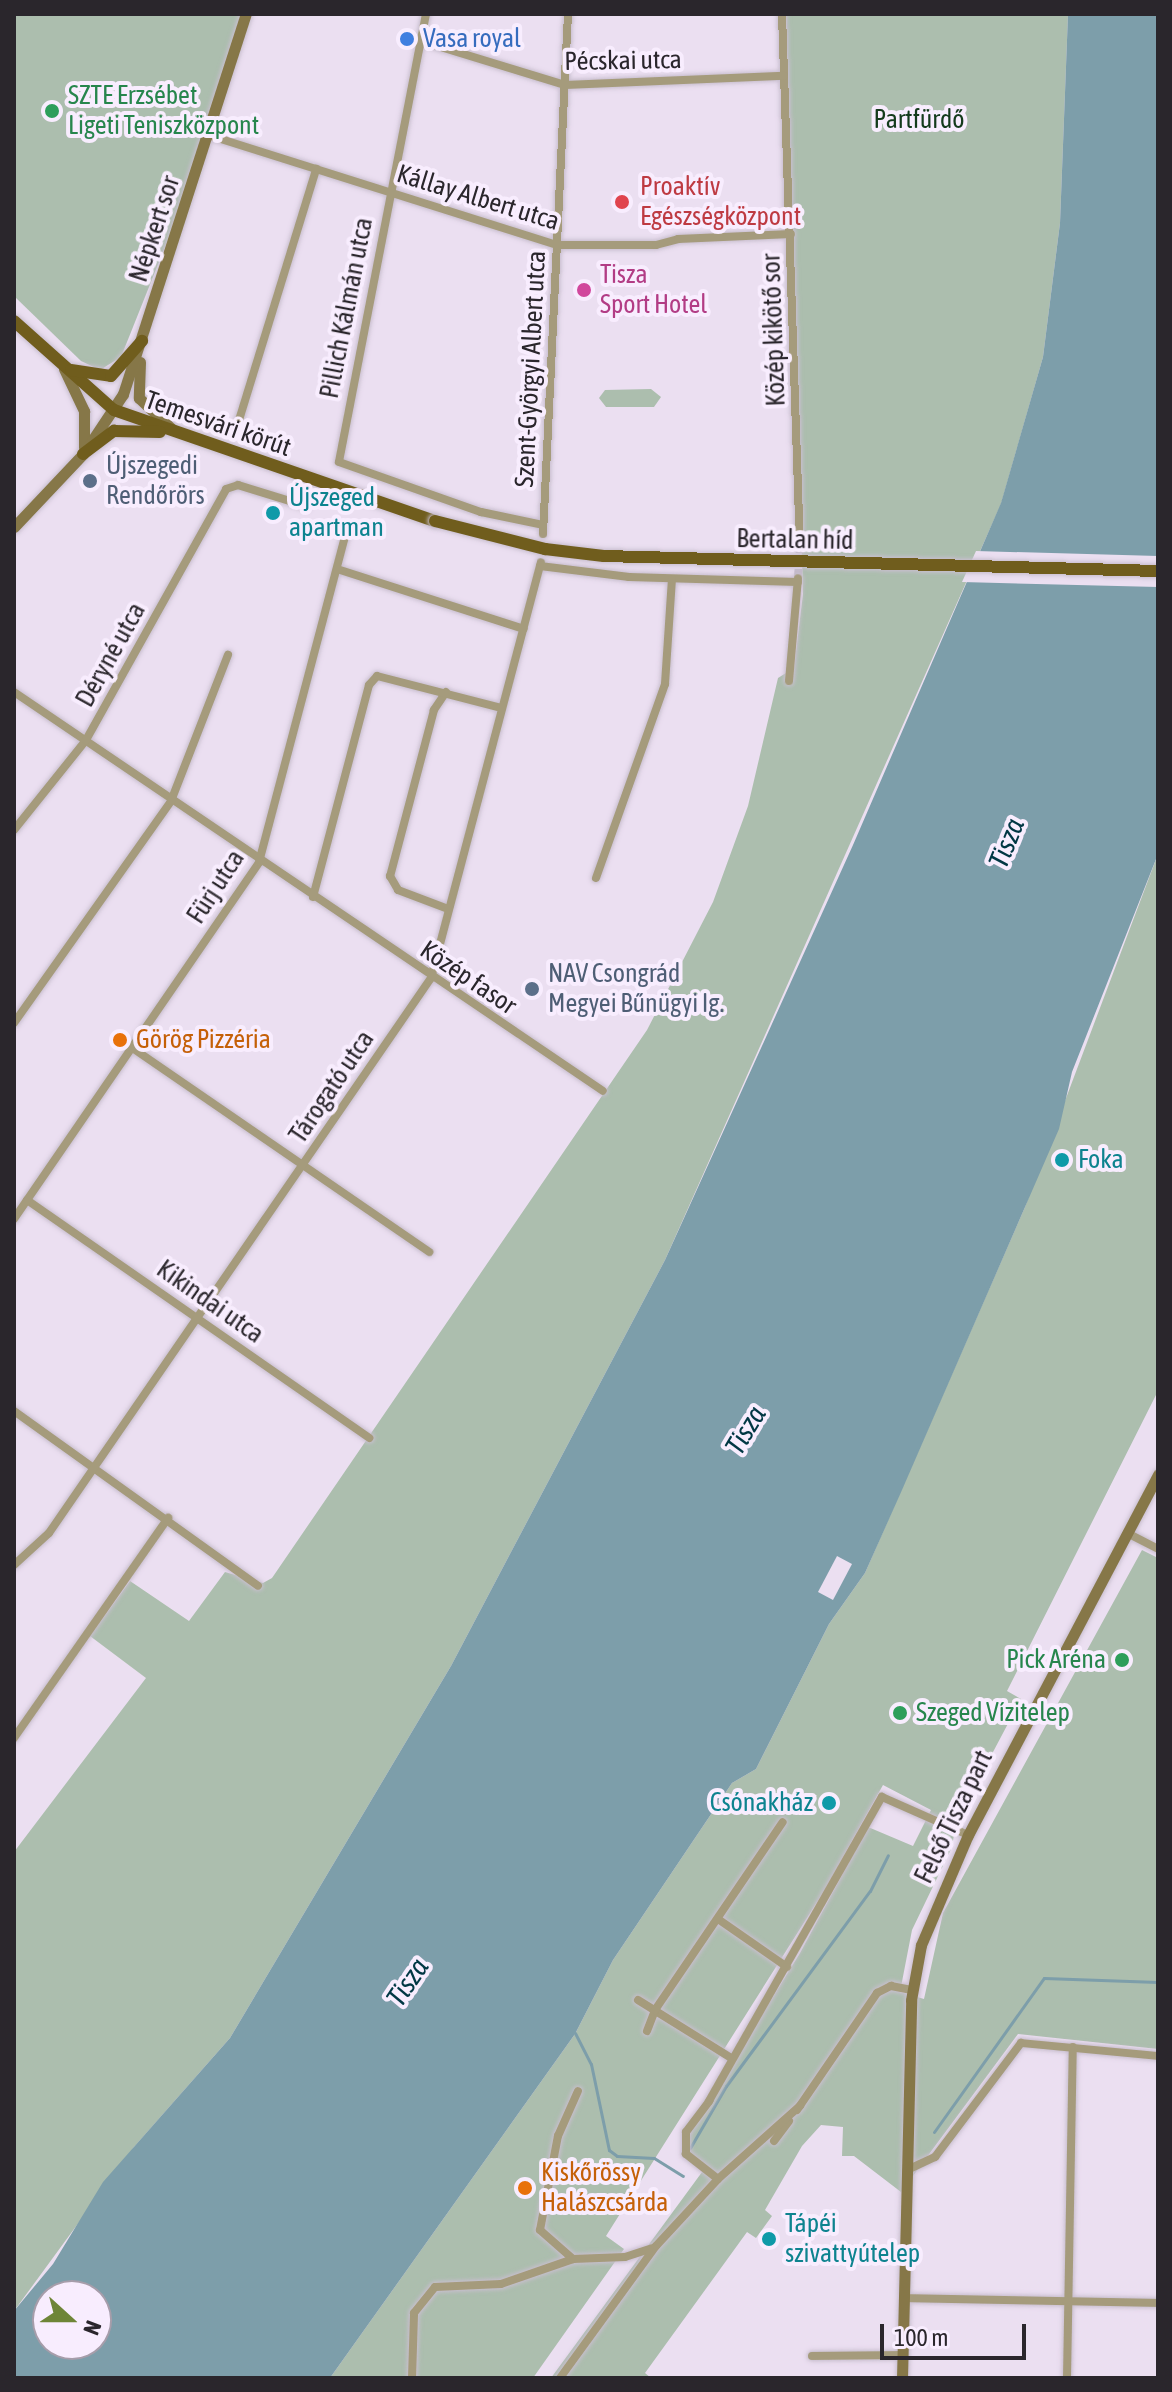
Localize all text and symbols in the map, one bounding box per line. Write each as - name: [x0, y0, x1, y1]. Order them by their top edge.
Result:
- place label: Vasa royal: [423, 23, 521, 55]
- marker: Vasa royal: [398, 30, 416, 48]
- street label: Pécskai utca: [564, 44, 682, 78]
- place label: SZTE Erzsébet Ligeti Teniszközpont: [68, 80, 259, 142]
- marker: SZTE Erzsébet Ligeti Teniszközpont: [43, 102, 61, 120]
- park label: Partfürdő: [873, 104, 965, 136]
- street label: Kállay Albert utca: [393, 158, 563, 238]
- place label: Proaktív Egészségközpont: [640, 171, 801, 232]
- street label: Népkert sor: [123, 172, 187, 286]
- marker: Proaktív Egészségközpont: [611, 191, 633, 213]
- street label: Pillich Kálmán utca: [314, 215, 380, 401]
- street label: Szent-Györgyi Albert utca: [509, 250, 553, 488]
- street label: Közép kikötő sor: [756, 253, 792, 407]
- place label: Tisza Sport Hotel: [600, 259, 707, 320]
- marker: Tisza Sport Hotel: [575, 281, 593, 299]
- street label: Temesvári körút: [141, 385, 295, 463]
- place label: Újszegedi Rendőrörs: [106, 450, 205, 512]
- marker: Újszegedi Rendőrörs: [81, 472, 99, 490]
- place label: Újszeged apartman: [289, 482, 384, 544]
- marker: Újszeged apartman: [264, 504, 282, 522]
- street label: Bertalan híd: [736, 523, 854, 557]
- street label: Déryné utca: [70, 597, 152, 713]
- water label: Tisza: [981, 813, 1031, 873]
- street label: Fürj utca: [181, 844, 251, 930]
- street label: Közép fasor: [414, 935, 522, 1021]
- place label: NAV Csongrád Megyei Bűnügyi Ig.: [548, 958, 724, 1020]
- marker: NAV Csongrád Megyei Bűnügyi Ig.: [523, 980, 541, 998]
- place label: Görög Pizzéria: [136, 1024, 271, 1056]
- street label: Tárogató utca: [283, 1025, 381, 1149]
- marker: Görög Pizzéria: [111, 1031, 129, 1049]
- place label: Foka: [1078, 1144, 1124, 1176]
- marker: Foka: [1053, 1151, 1071, 1169]
- street label: Kikindai utca: [151, 1254, 269, 1350]
- water label: Tisza: [717, 1400, 773, 1460]
- place label: Pick Aréna: [1006, 1644, 1106, 1676]
- marker: Pick Aréna: [1113, 1651, 1131, 1669]
- place label: Szeged Vízitelep: [916, 1697, 1070, 1729]
- marker: Szeged Vízitelep: [891, 1704, 909, 1722]
- street label: Felső Tisza part: [908, 1745, 1000, 1889]
- place label: Csónakház: [710, 1787, 813, 1819]
- marker: Csónakház: [820, 1794, 838, 1812]
- water label: Tisza: [379, 1952, 435, 2012]
- place label: Kiskőrössy Halászcsárda: [541, 2157, 668, 2218]
- marker: Kiskőrössy Halászcsárda: [516, 2179, 534, 2197]
- place label: Tápéi szivattyútelep: [785, 2208, 920, 2270]
- marker: Tápéi szivattyútelep: [760, 2230, 778, 2248]
- north arrow: [32, 2280, 112, 2360]
- scale bar: [884, 2308, 1030, 2358]
- text: N: [78, 2317, 107, 2339]
- text: 100 m: [894, 2324, 948, 2351]

